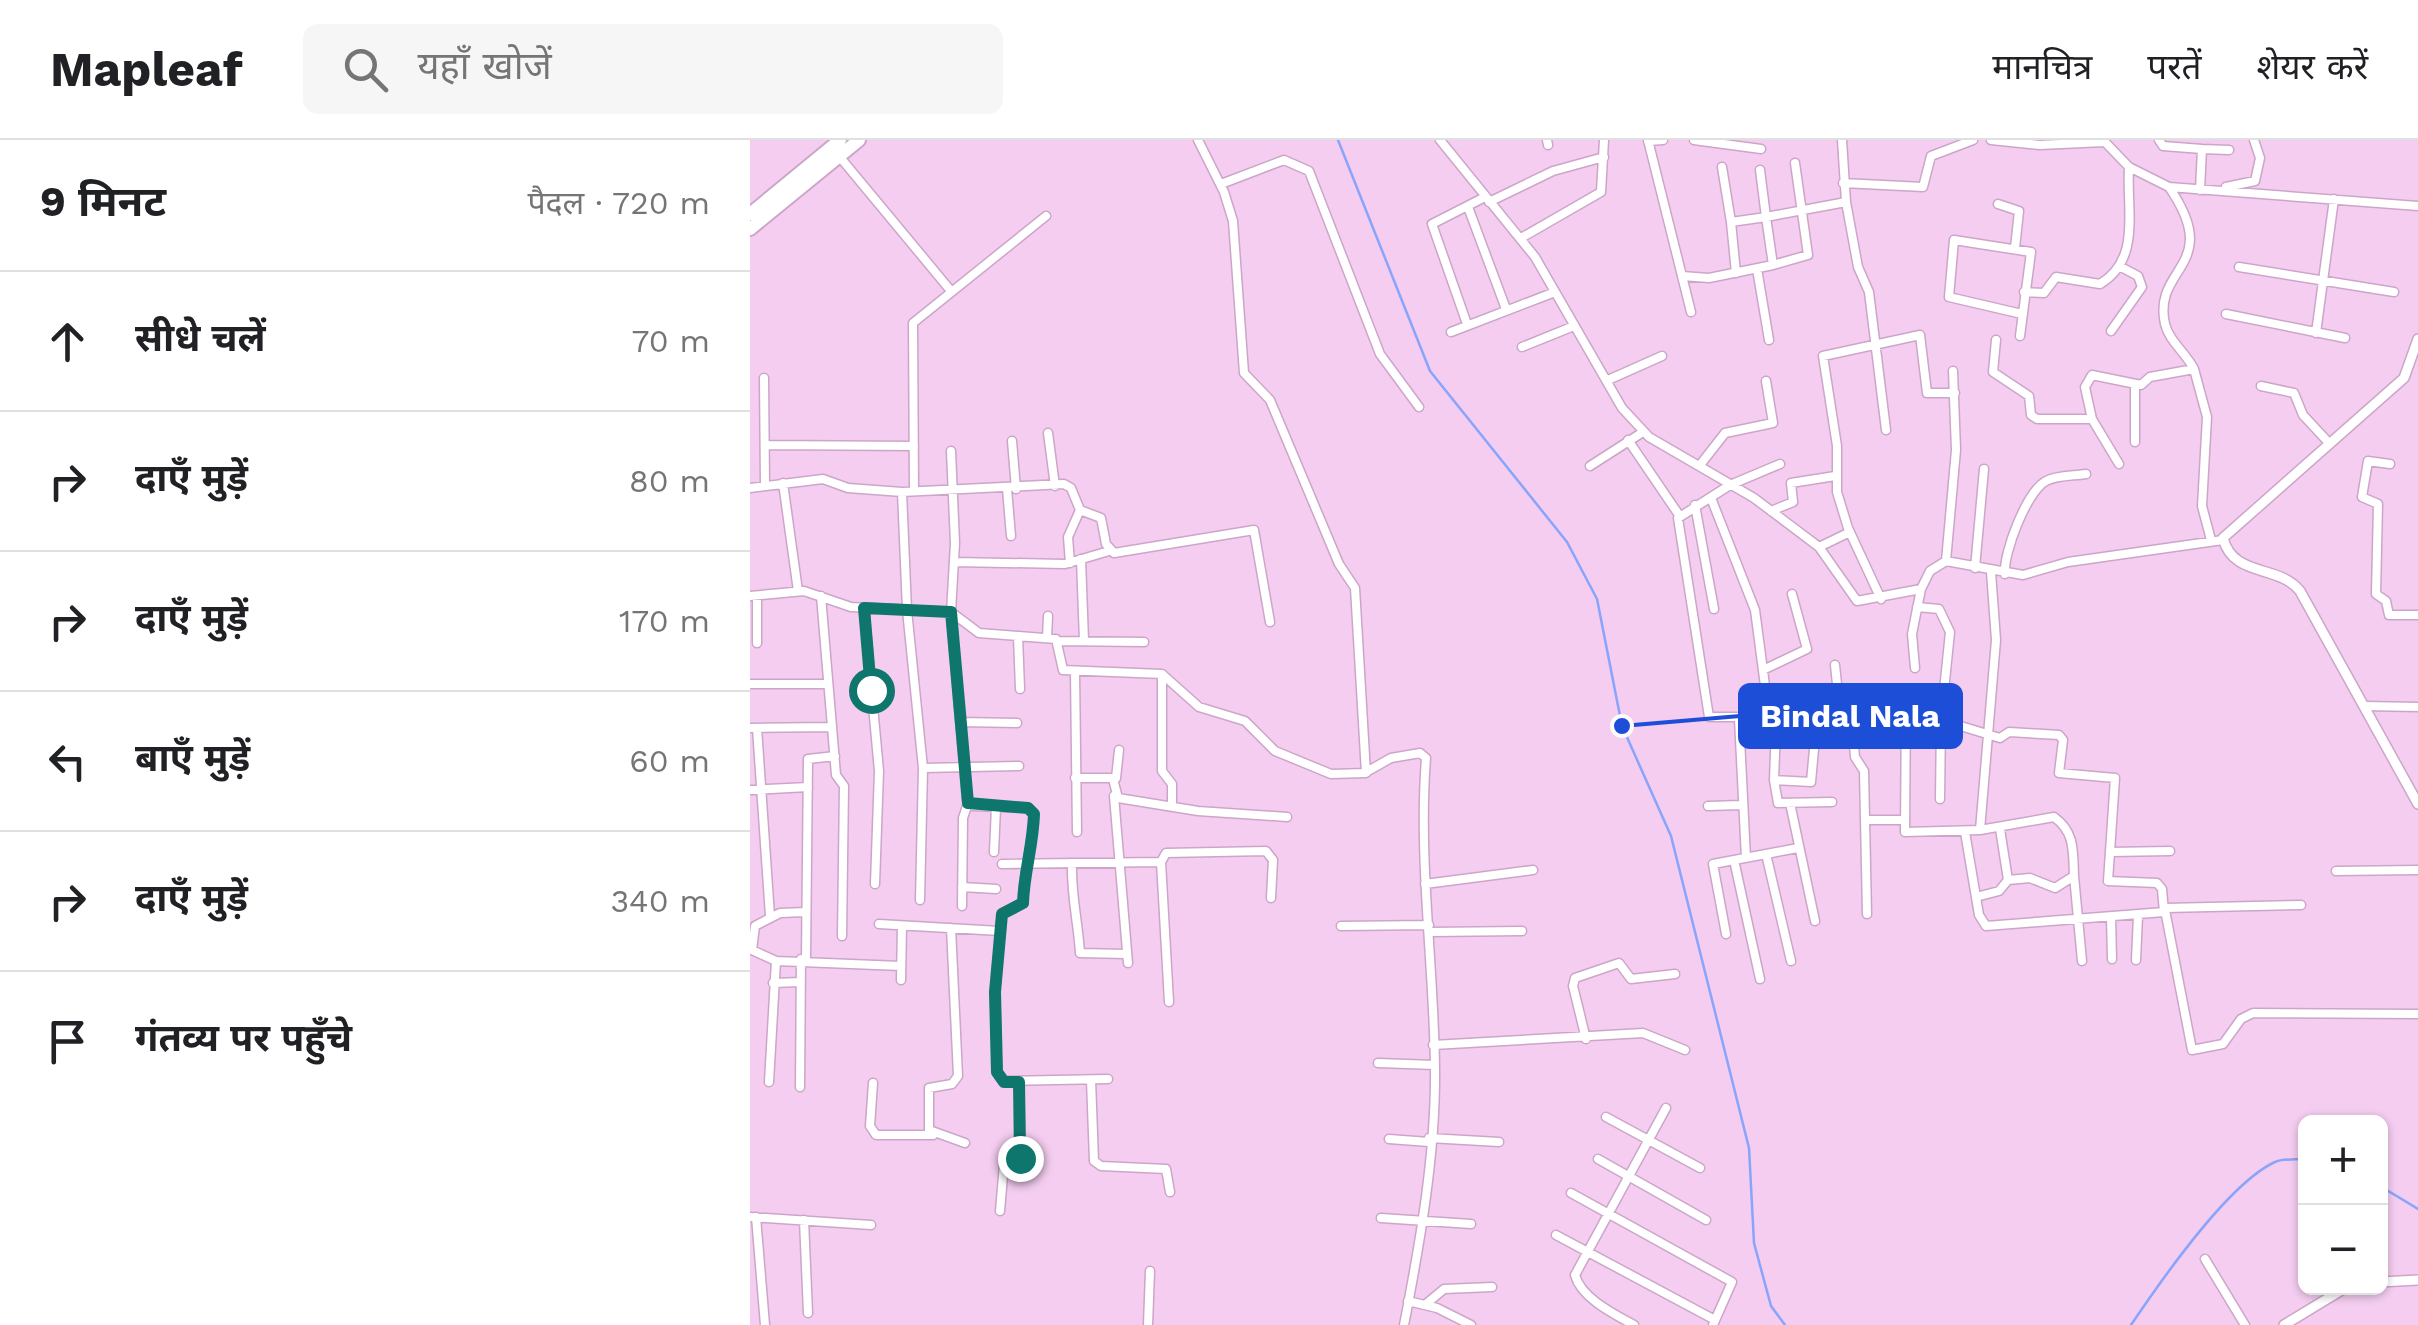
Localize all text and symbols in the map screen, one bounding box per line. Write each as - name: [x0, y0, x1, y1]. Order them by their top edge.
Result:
- search box: [303, 24, 1003, 114]
- text: Mapleaf: [50, 41, 243, 98]
- icon: search: [338, 42, 393, 97]
- text: यहाँ खोजें: [418, 44, 552, 88]
- text: मानचित्र: [1992, 46, 2092, 88]
- text: परतें: [2147, 46, 2201, 88]
- text: शेयर करें: [2256, 46, 2368, 88]
- text: 9 मिनट: [40, 177, 166, 226]
- text: पैदल · 720 m: [527, 184, 710, 222]
- icon: ahead: [40, 314, 95, 369]
- text: सीधे चलें: [135, 316, 266, 360]
- text: 70 m: [631, 322, 710, 360]
- icon: right: [40, 454, 95, 509]
- text: दाएँ मुड़ें: [135, 456, 248, 500]
- text: 80 m: [629, 462, 710, 500]
- icon: right: [40, 594, 95, 649]
- text: दाएँ मुड़ें: [135, 596, 248, 640]
- text: 170 m: [619, 602, 710, 640]
- route start: [849, 668, 895, 714]
- callout: Bindal Nala: [1740, 685, 1961, 747]
- text: Bindal Nala: [1760, 697, 1941, 735]
- icon: left: [40, 734, 95, 789]
- text: बाएँ मुड़ें: [135, 736, 250, 780]
- text: 60 m: [629, 742, 710, 780]
- icon: right: [40, 874, 95, 929]
- text: दाएँ मुड़ें: [135, 876, 248, 920]
- text: 340 m: [610, 882, 710, 920]
- icon: arrive: [40, 1014, 95, 1069]
- text: गंतव्य पर पहुँचे: [135, 1016, 352, 1060]
- map controls: [2298, 1115, 2388, 1295]
- button: +: [2298, 1115, 2388, 1205]
- route end: [998, 1136, 1044, 1182]
- button: −: [2298, 1205, 2388, 1295]

